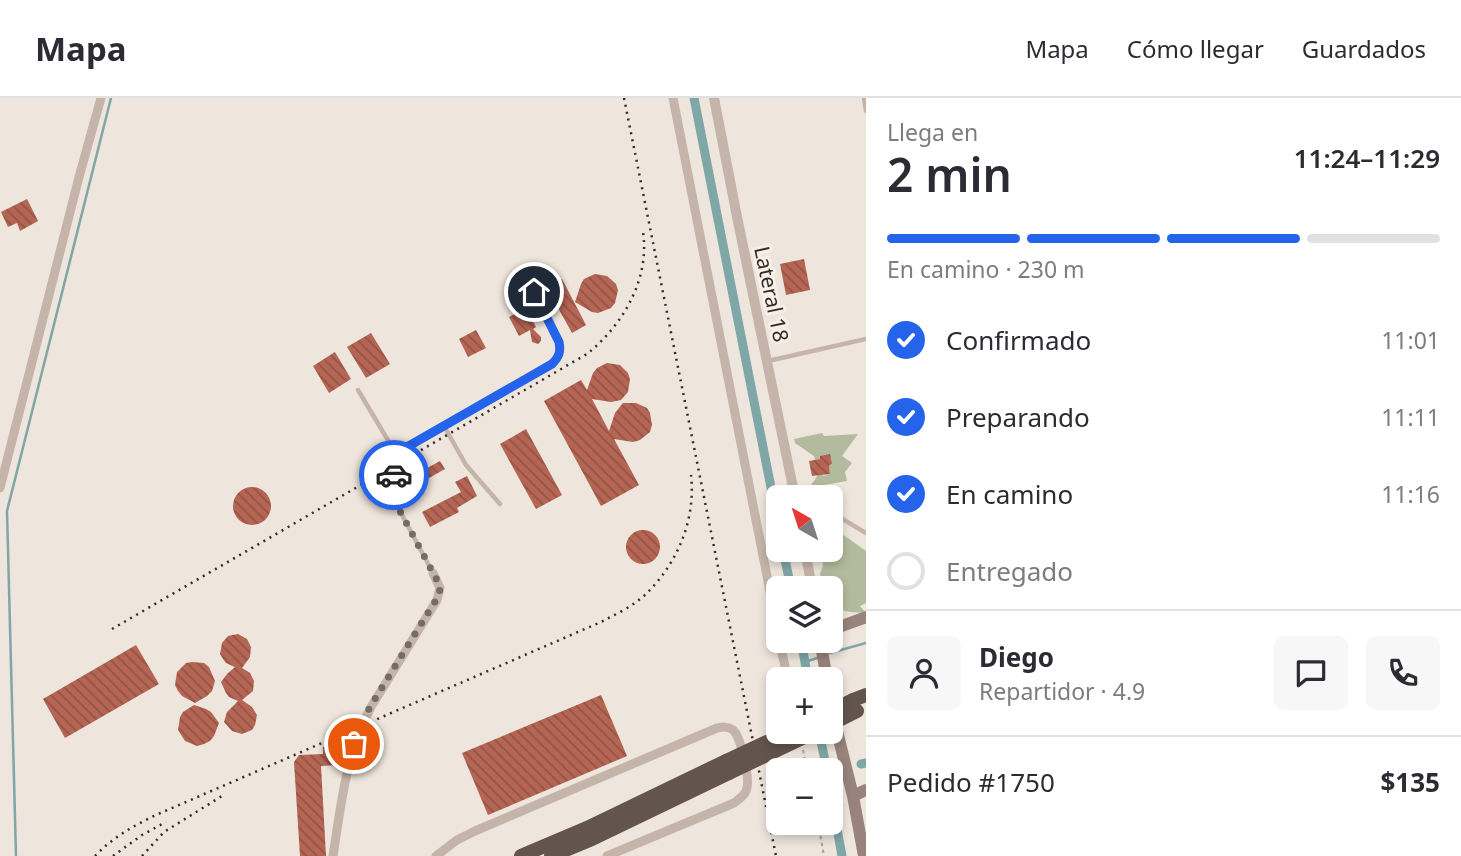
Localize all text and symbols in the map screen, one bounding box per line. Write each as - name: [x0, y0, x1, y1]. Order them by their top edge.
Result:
- text: Mapa: [35, 26, 127, 71]
- text: Mapa: [1025, 32, 1089, 65]
- text: Cómo llegar: [1127, 32, 1264, 65]
- text: Guardados: [1302, 32, 1426, 65]
- text: Llega en: [887, 116, 978, 148]
- text: 11:24–11:29: [1294, 140, 1440, 176]
- text: 2 min: [887, 143, 1012, 205]
- street label: Lateral 18: [748, 244, 796, 344]
- text: En camino · 230 m: [887, 253, 1085, 285]
- pin: [504, 262, 564, 322]
- icon: home: [515, 273, 553, 311]
- icon: check: [887, 321, 925, 359]
- text: Confirmado: [946, 322, 1091, 358]
- text: 11:01: [1381, 324, 1440, 356]
- icon: check: [887, 398, 925, 436]
- text: Preparando: [946, 399, 1090, 435]
- text: 11:11: [1381, 401, 1440, 433]
- courier: [359, 440, 429, 510]
- icon: car: [375, 456, 413, 494]
- icon: check: [887, 475, 925, 513]
- text: En camino: [946, 476, 1073, 512]
- text: 11:16: [1381, 478, 1440, 510]
- north arrow: [766, 485, 844, 562]
- map controls: [766, 485, 843, 835]
- text: Entregado: [946, 553, 1073, 589]
- button: layers: [766, 576, 843, 653]
- button: person: [887, 636, 961, 710]
- button: chat: [1274, 636, 1348, 710]
- button: phone: [1366, 636, 1440, 710]
- text: Diego: [979, 639, 1054, 675]
- button: +: [766, 667, 843, 744]
- text: Repartidor · 4.9: [979, 675, 1145, 707]
- pin: [324, 714, 384, 774]
- icon: bag: [335, 725, 373, 763]
- button: −: [766, 758, 843, 835]
- text: Pedido #1750: [887, 764, 1055, 800]
- text: $135: [1381, 764, 1440, 800]

